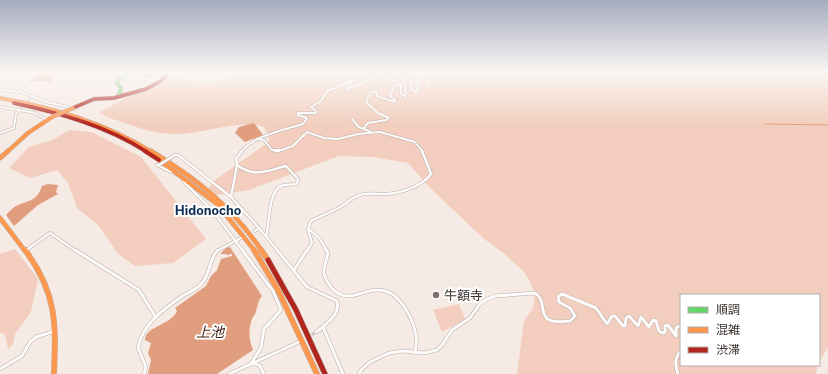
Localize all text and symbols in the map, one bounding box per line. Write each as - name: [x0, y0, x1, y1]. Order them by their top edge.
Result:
- district label: Hidonocho: [175, 203, 241, 218]
- place label: 牛額寺: [444, 288, 483, 303]
- marker: 牛額寺: [431, 290, 441, 300]
- legend: [680, 294, 820, 366]
- text: 順調: [716, 303, 740, 317]
- text: 混雑: [716, 323, 740, 337]
- water label: 上池: [196, 324, 226, 340]
- text: 渋滞: [716, 343, 740, 357]

